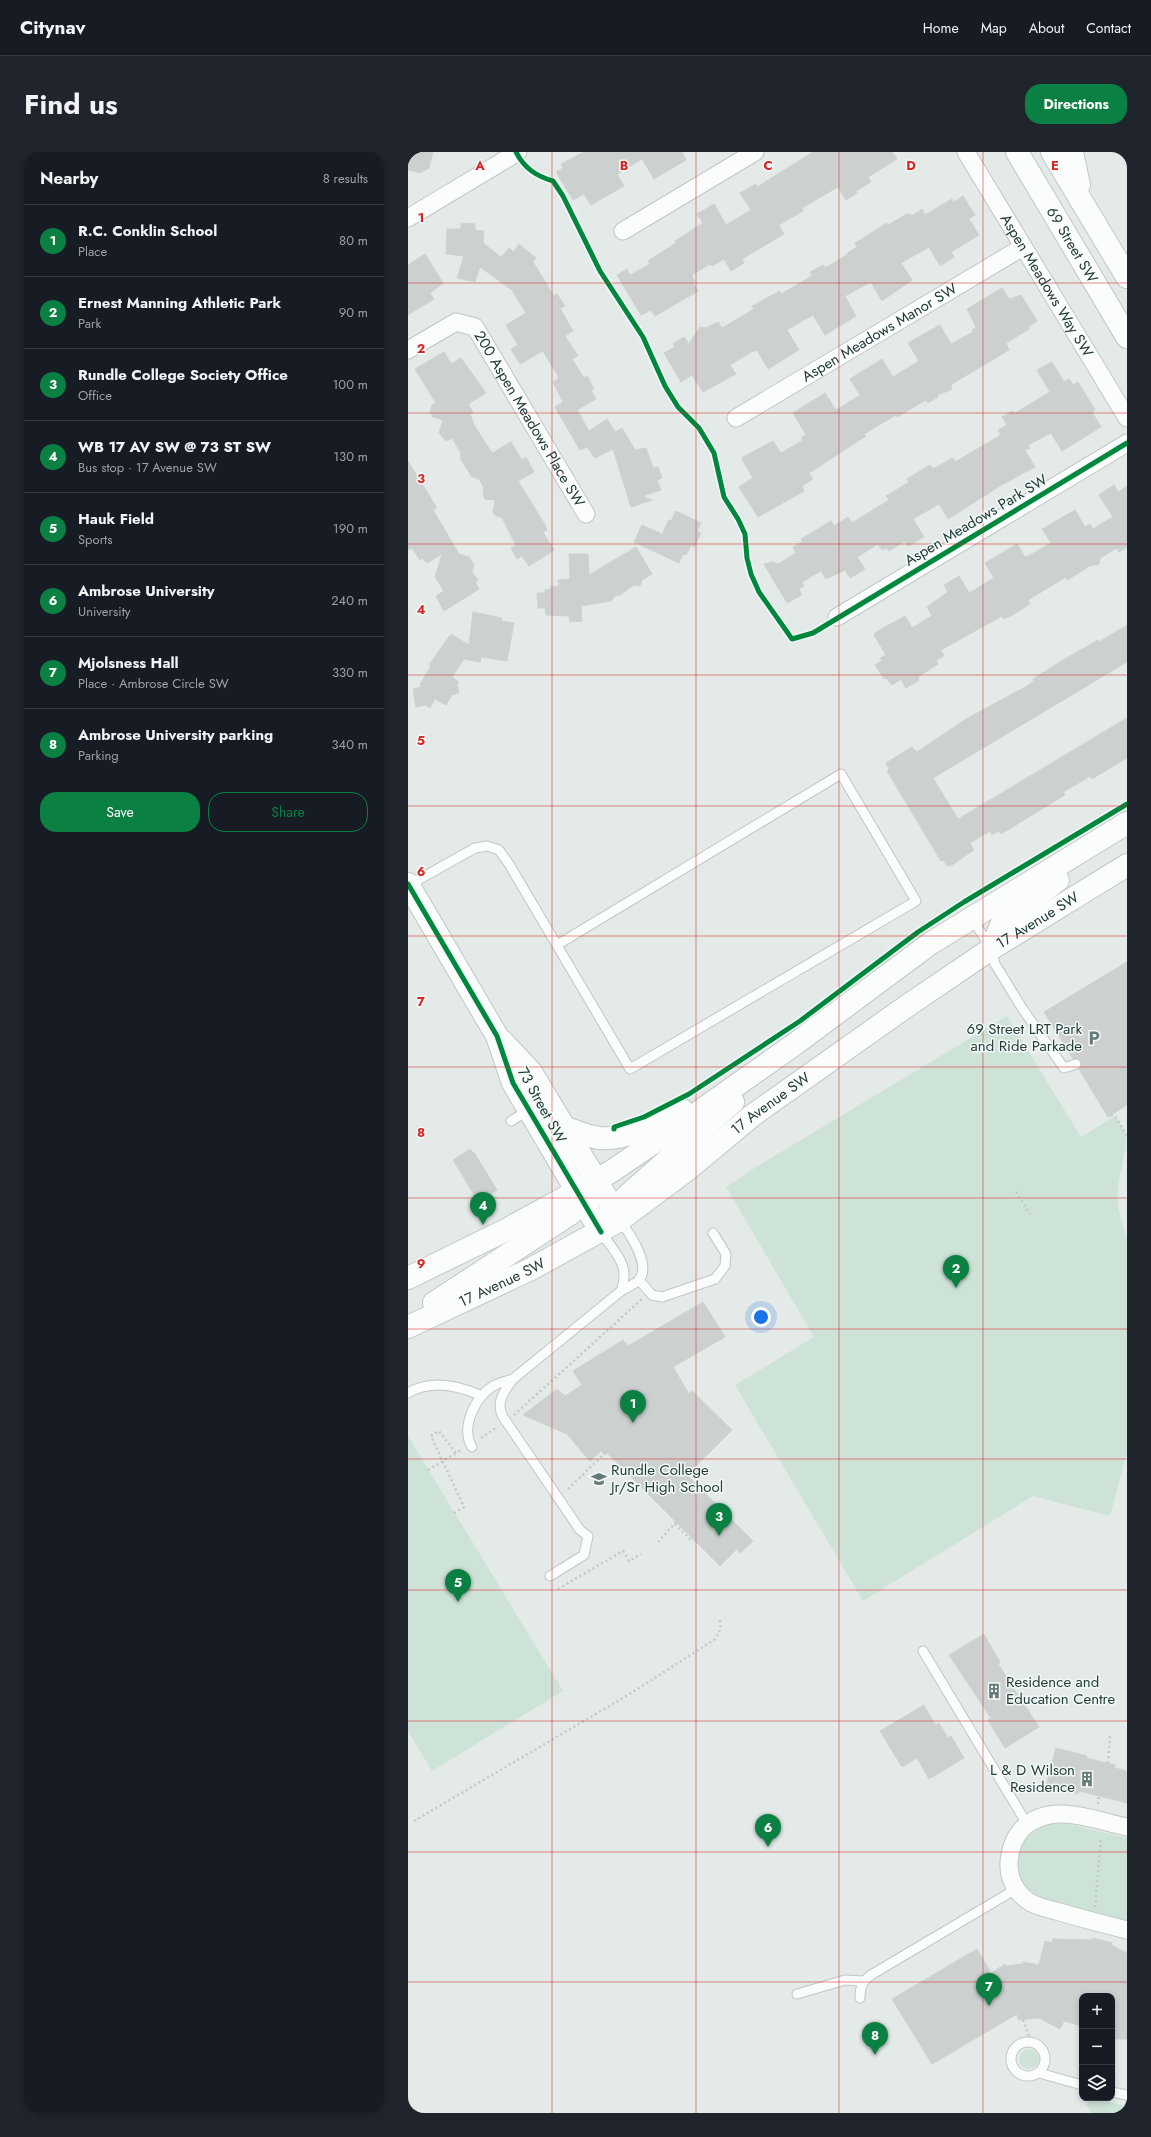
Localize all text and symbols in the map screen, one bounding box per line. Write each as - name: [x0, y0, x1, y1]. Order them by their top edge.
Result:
- text: Citynav: [20, 14, 86, 41]
- text: Home: [923, 18, 959, 38]
- text: Map: [981, 18, 1007, 38]
- text: About: [1029, 18, 1064, 38]
- text: Contact: [1086, 18, 1131, 38]
- text: Find us: [24, 84, 118, 125]
- button: Directions: [1025, 84, 1127, 124]
- text: A: [474, 156, 485, 175]
- text: B: [620, 156, 629, 175]
- text: C: [763, 156, 773, 175]
- text: D: [906, 156, 916, 175]
- text: E: [1051, 156, 1059, 175]
- text: Nearby: [40, 166, 98, 190]
- text: 8 results: [323, 169, 368, 188]
- street label: 69 Street SW: [1041, 203, 1104, 287]
- text: 1: [418, 208, 424, 227]
- street label: Aspen Meadows Way SW: [995, 210, 1099, 361]
- text: R.C. Conklin School: [78, 220, 217, 242]
- text: 1: [50, 231, 56, 250]
- text: 80 m: [339, 231, 368, 250]
- text: Place: [78, 242, 107, 261]
- street label: Aspen Meadows Manor SW: [798, 278, 961, 387]
- text: Ernest Manning Athletic Park: [78, 292, 281, 314]
- text: 2: [49, 303, 57, 322]
- text: 90 m: [339, 303, 368, 322]
- text: Park: [78, 314, 101, 333]
- street label: 200 Aspen Meadows Place SW: [469, 327, 590, 511]
- text: 2: [417, 339, 425, 358]
- text: Rundle College Society Office: [78, 364, 288, 386]
- text: 3: [49, 375, 57, 394]
- text: 100 m: [333, 375, 368, 394]
- text: Office: [78, 386, 112, 405]
- text: WB 17 AV SW @ 73 ST SW: [78, 436, 271, 458]
- text: 4: [48, 447, 58, 466]
- text: 130 m: [333, 447, 368, 466]
- text: Bus stop · 17 Avenue SW: [78, 458, 217, 477]
- street label: Aspen Meadows Park SW: [900, 468, 1052, 571]
- text: 3: [417, 469, 425, 488]
- text: Hauk Field: [78, 508, 154, 530]
- text: 5: [49, 519, 57, 538]
- text: 190 m: [333, 519, 368, 538]
- text: Sports: [78, 530, 112, 549]
- text: Ambrose University: [78, 580, 215, 602]
- text: 6: [49, 591, 57, 610]
- text: 240 m: [331, 591, 368, 610]
- text: 4: [416, 600, 426, 619]
- text: University: [78, 602, 130, 621]
- text: Mjolsness Hall: [78, 652, 179, 674]
- text: 7: [49, 663, 57, 682]
- text: 330 m: [332, 663, 368, 682]
- text: Place · Ambrose Circle SW: [78, 674, 229, 693]
- text: Ambrose University parking: [78, 724, 273, 746]
- text: 5: [417, 731, 425, 750]
- text: 8: [49, 735, 57, 754]
- text: 340 m: [331, 735, 368, 754]
- text: Parking: [78, 746, 119, 765]
- button: Save: [40, 792, 200, 832]
- button: Share: [208, 792, 368, 832]
- text: 6: [417, 862, 426, 881]
- street label: 17 Avenue SW: [992, 886, 1083, 954]
- text: 7: [417, 992, 425, 1011]
- place label: 69 Street LRT Park and Ride Parkade: [967, 1018, 1082, 1057]
- parking icon: 69 Street LRT Park and Ride Parkade: [1085, 1029, 1103, 1047]
- street label: 73 Street SW: [512, 1063, 572, 1147]
- street label: 17 Avenue SW: [726, 1067, 815, 1140]
- text: 8: [417, 1123, 425, 1142]
- pin: 4: [470, 1192, 496, 1225]
- street label: 17 Avenue SW: [455, 1252, 549, 1313]
- text: 9: [417, 1254, 426, 1273]
- pin: 2: [943, 1255, 969, 1288]
- your location: [751, 1307, 771, 1327]
- pin: 1: [620, 1390, 646, 1423]
- place label: Rundle College Jr/Sr High School: [609, 1459, 723, 1498]
- school or university icon: Rundle College Jr/Sr High School: [590, 1470, 608, 1488]
- pin: 3: [706, 1503, 732, 1536]
- pin: 5: [445, 1569, 471, 1602]
- place label: Residence and Education Centre: [1006, 1671, 1116, 1710]
- building icon: Residence and Education Centre: [985, 1682, 1003, 1700]
- place label: L & D Wilson Residence: [990, 1759, 1075, 1798]
- building icon: L & D Wilson Residence: [1078, 1770, 1096, 1788]
- pin: 6: [755, 1814, 781, 1847]
- pin: 7: [976, 1973, 1002, 2006]
- map controls: [1079, 1993, 1115, 2101]
- button: +: [1079, 1993, 1115, 2029]
- pin: 8: [862, 2022, 888, 2055]
- button: −: [1079, 2029, 1115, 2065]
- button: layers: [1079, 2065, 1115, 2101]

